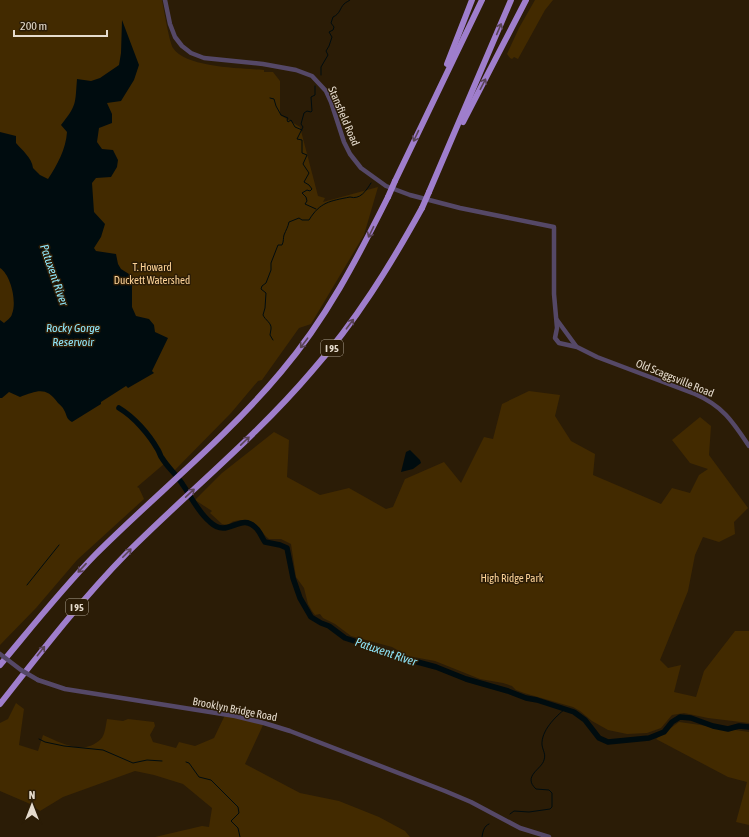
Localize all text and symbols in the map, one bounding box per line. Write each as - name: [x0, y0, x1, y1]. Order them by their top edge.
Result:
- scale bar: [14, 12, 107, 38]
- text: 200 m: [20, 19, 47, 33]
- one-way arrow: [495, 24, 503, 36]
- one-way arrow: [480, 78, 487, 90]
- street label: Stansfield Road: [326, 85, 362, 147]
- one-way arrow: [412, 130, 419, 142]
- one-way arrow: [366, 225, 374, 237]
- water label: Patuxent River: [37, 242, 71, 308]
- park label: T. Howard Duckett Watershed: [114, 261, 190, 286]
- one-way arrow: [346, 318, 354, 329]
- water label: Rocky Gorge Reservoir: [46, 321, 101, 349]
- one-way arrow: [300, 337, 308, 348]
- road number: I 95: [321, 340, 343, 356]
- street label: Old Scaggsville Road: [634, 357, 716, 399]
- one-way arrow: [240, 436, 250, 446]
- one-way arrow: [185, 488, 195, 498]
- one-way arrow: [122, 548, 132, 558]
- one-way arrow: [78, 563, 87, 573]
- park label: High Ridge Park: [480, 572, 544, 584]
- road number: I 95: [66, 599, 88, 615]
- water label: Patuxent River: [353, 635, 419, 669]
- one-way arrow: [37, 645, 46, 656]
- street label: Brooklyn Bridge Road: [192, 695, 278, 723]
- north arrow: [12, 785, 52, 825]
- text: N: [29, 789, 35, 801]

